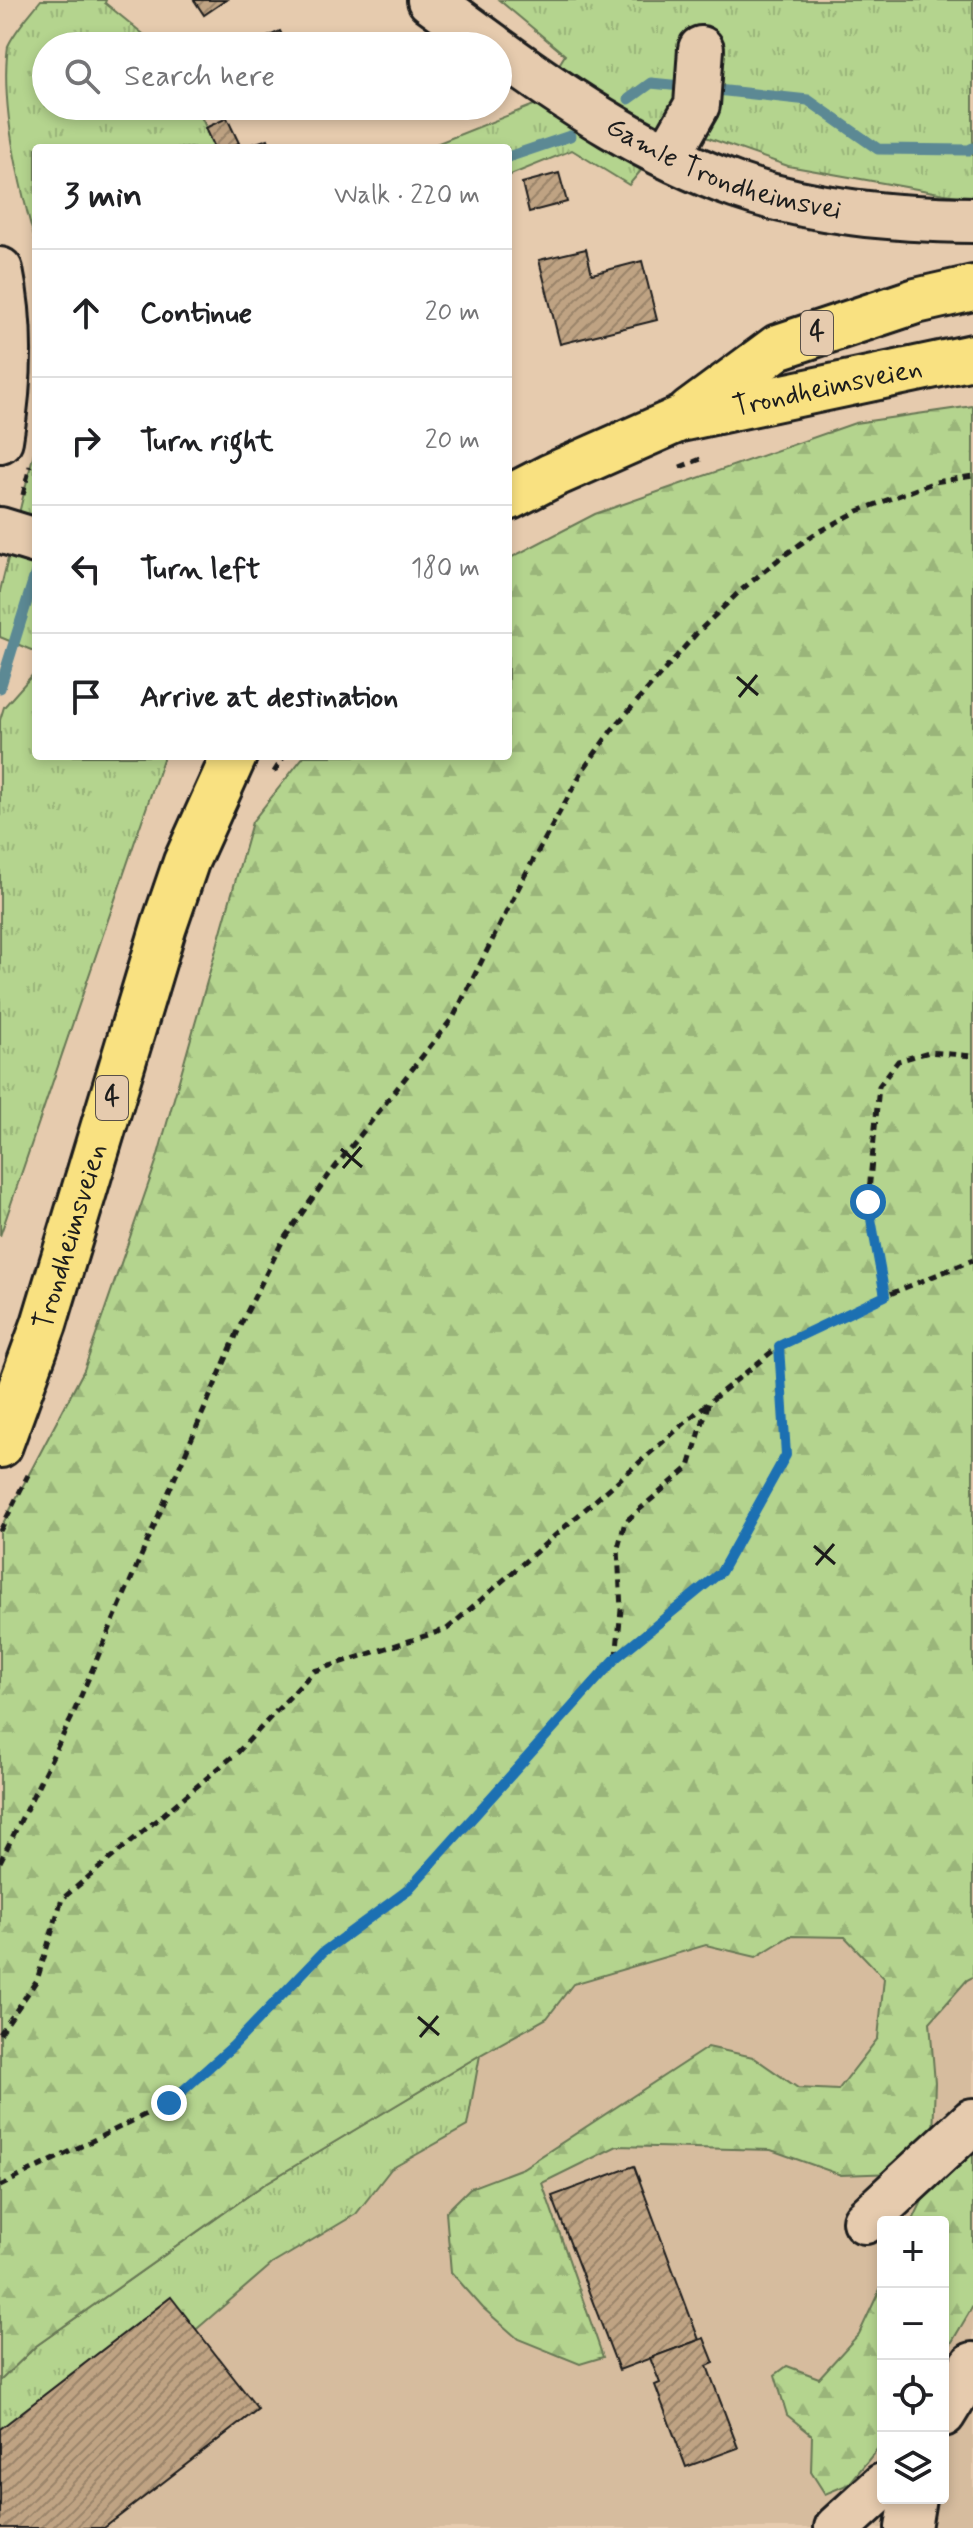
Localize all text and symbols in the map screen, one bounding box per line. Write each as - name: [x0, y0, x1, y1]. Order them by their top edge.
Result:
- search box: [32, 32, 512, 120]
- icon: search: [60, 54, 104, 98]
- text: Search here: [124, 57, 275, 96]
- street label: Gamle Trondheimsvei: [599, 108, 844, 229]
- text: 3 min: [64, 174, 142, 219]
- text: Walk · 220 m: [334, 179, 480, 213]
- icon: ahead: [64, 291, 108, 335]
- text: Continue: [140, 294, 252, 333]
- text: 20 m: [425, 296, 480, 330]
- road number: 4: [801, 311, 833, 355]
- street label: Trondheimsveien: [729, 350, 925, 426]
- icon: right: [64, 419, 108, 463]
- text: Turn right: [140, 422, 273, 461]
- text: 20 m: [425, 424, 480, 458]
- icon: left: [64, 547, 108, 591]
- text: Turn left: [140, 550, 260, 589]
- text: 180 m: [411, 552, 480, 586]
- icon: arrive: [64, 675, 108, 719]
- text: Arrive at destination: [140, 678, 398, 717]
- road number: 4: [96, 1076, 128, 1120]
- street label: Trondheimsveien: [25, 1139, 116, 1334]
- route start: [850, 1184, 886, 1220]
- route end: [151, 2085, 187, 2121]
- map controls: [877, 2216, 949, 2504]
- button: +: [877, 2216, 949, 2288]
- button: −: [877, 2288, 949, 2360]
- button: locate: [877, 2360, 949, 2432]
- button: layers: [877, 2432, 949, 2504]

